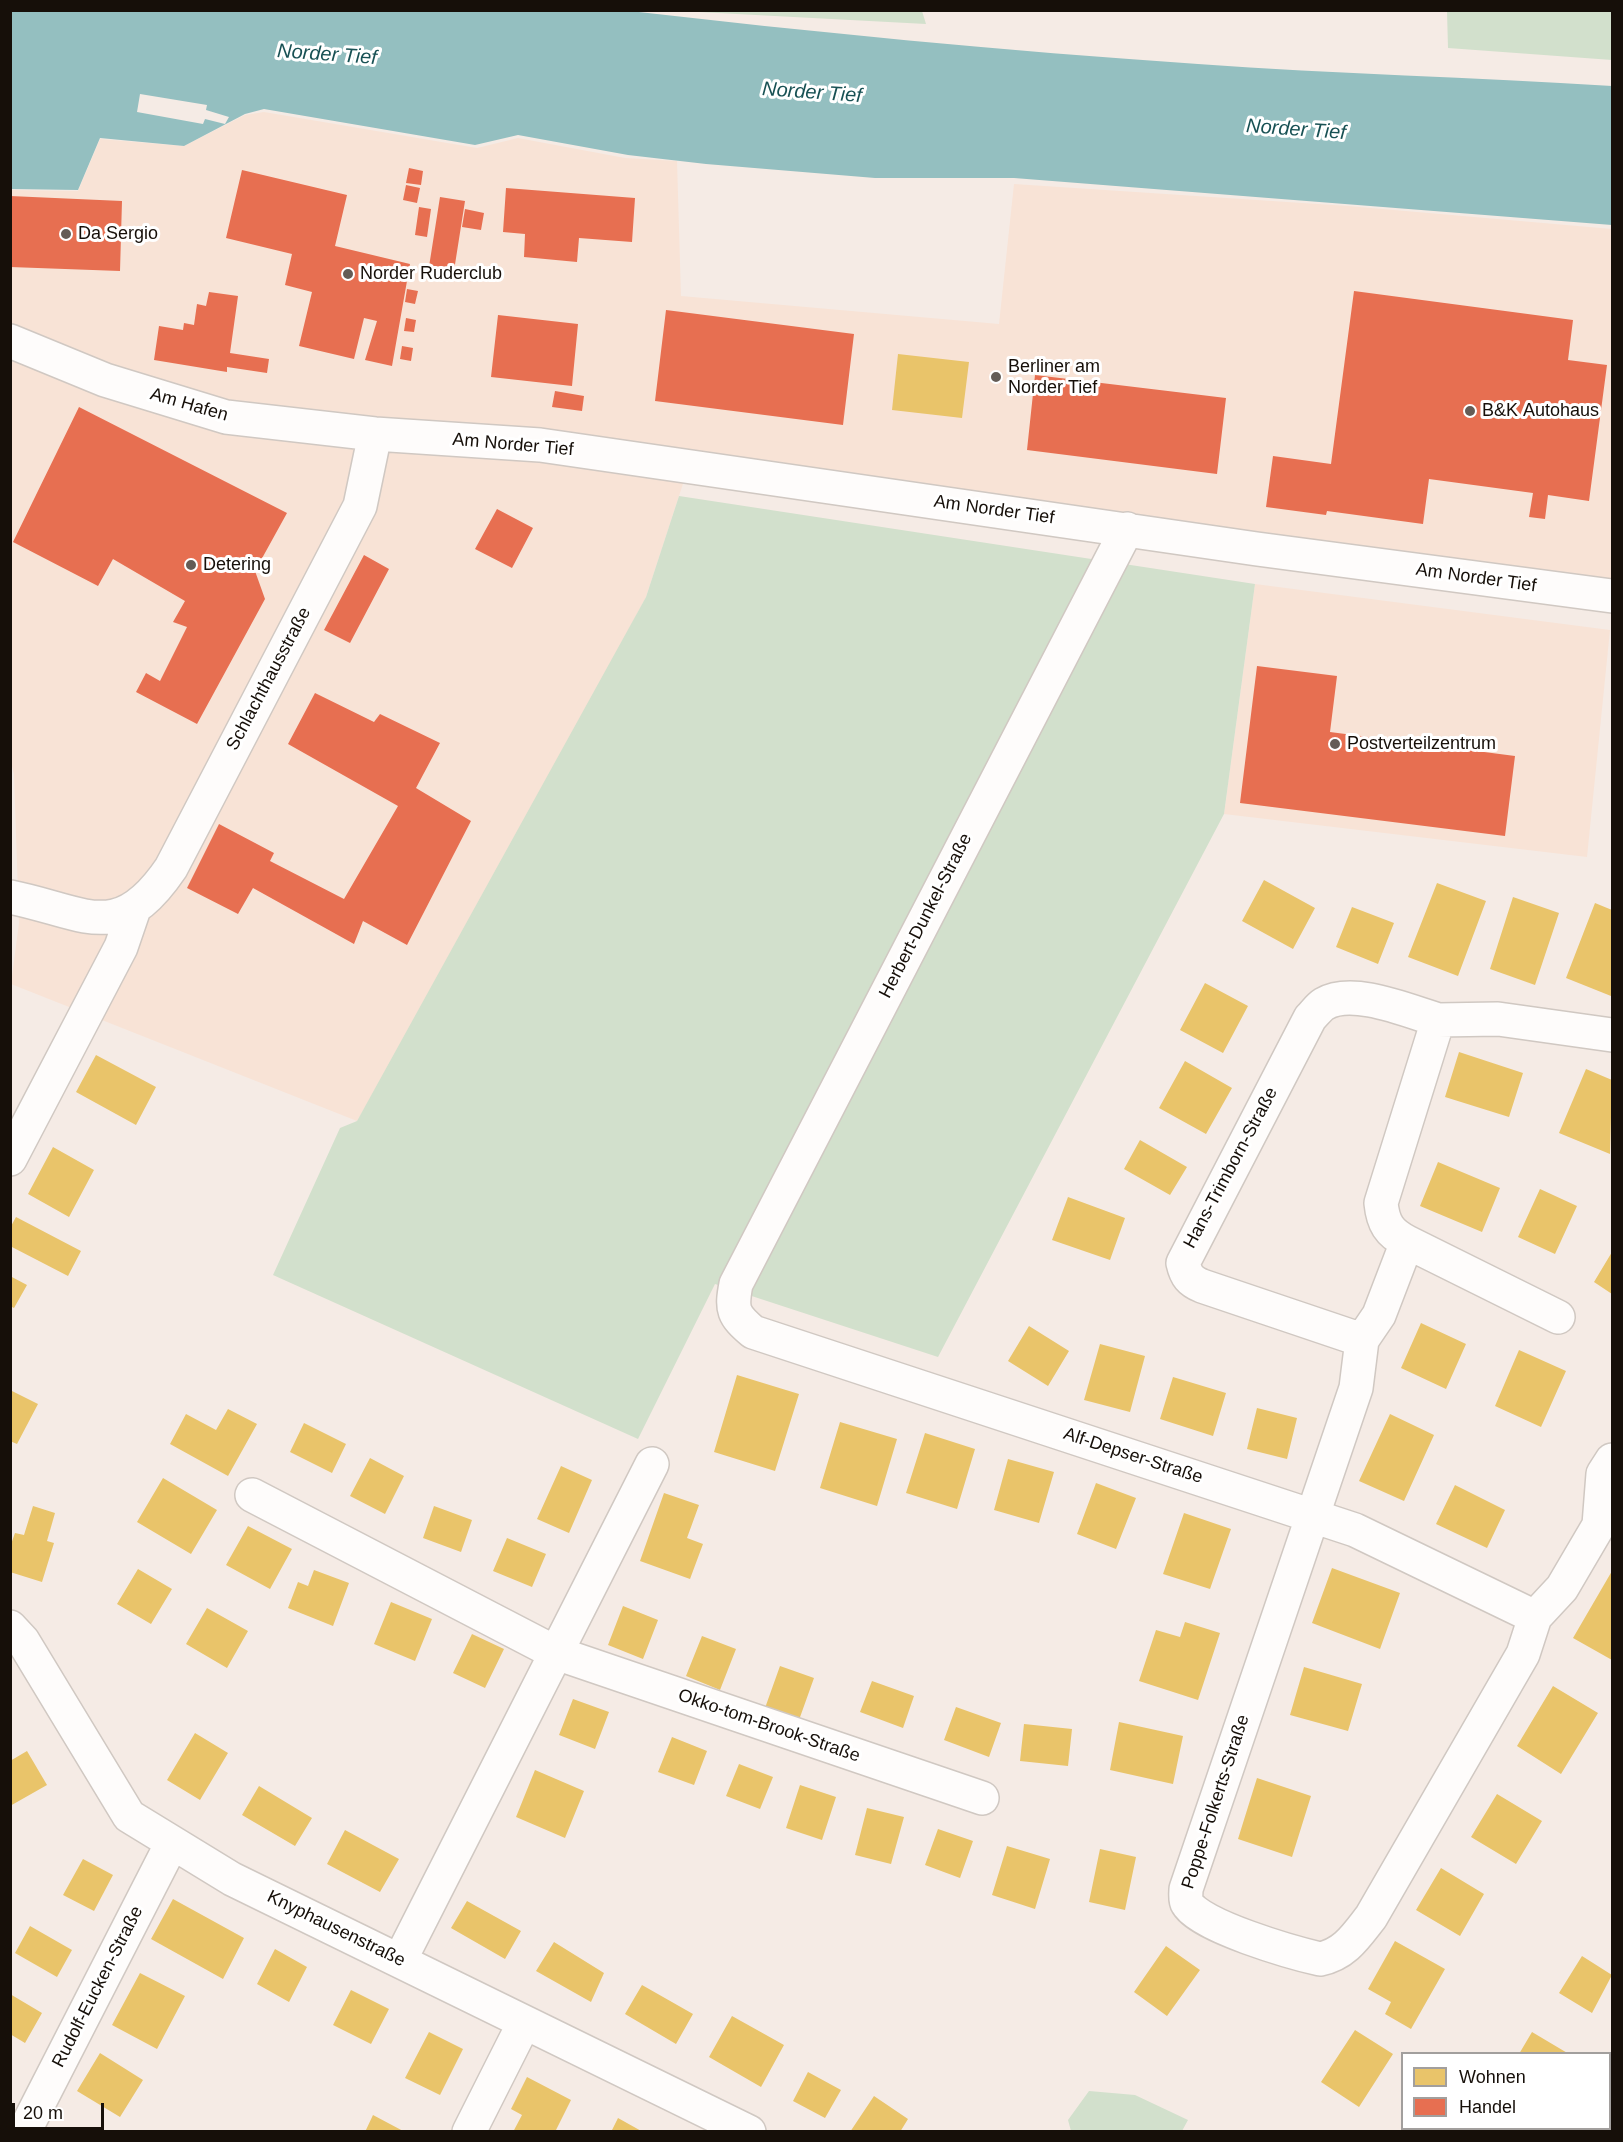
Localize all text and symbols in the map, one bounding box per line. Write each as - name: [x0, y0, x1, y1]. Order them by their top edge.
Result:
- water label: Norder Tief: [276, 40, 378, 70]
- water label: Norder Tief: [761, 78, 863, 108]
- water label: Norder Tief: [1245, 115, 1347, 145]
- place label: Da Sergio: [78, 223, 158, 245]
- marker: Da Sergio: [59, 227, 73, 241]
- place label: Norder Ruderclub: [360, 263, 502, 285]
- marker: Norder Ruderclub: [341, 267, 355, 281]
- place label: Berliner am Norder Tief: [1008, 356, 1100, 398]
- marker: Berliner am Norder Tief: [989, 370, 1003, 384]
- street label: Am Hafen: [148, 384, 230, 426]
- place label: B&K Autohaus: [1482, 400, 1599, 422]
- marker: B&K Autohaus: [1463, 404, 1477, 418]
- street label: Am Norder Tief: [452, 429, 574, 461]
- street label: Am Norder Tief: [932, 491, 1056, 529]
- place label: Detering: [203, 554, 271, 576]
- marker: Detering: [184, 558, 198, 572]
- street label: Am Norder Tief: [1414, 559, 1538, 597]
- street label: Schlachthausstraße: [222, 604, 316, 754]
- place label: Postverteilzentrum: [1347, 733, 1496, 755]
- marker: Postverteilzentrum: [1328, 737, 1342, 751]
- street label: Herbert-Dunkel-Straße: [875, 830, 977, 1002]
- street label: Hans-Trimborn-Straße: [1179, 1084, 1283, 1252]
- street label: Alf-Depser-Straße: [1061, 1423, 1205, 1489]
- street label: Okko-tom-Brook-Straße: [675, 1685, 863, 1767]
- street label: Poppe-Folkerts-Straße: [1178, 1712, 1254, 1892]
- street label: Knyphausenstraße: [263, 1886, 409, 1972]
- street label: Rudolf-Eucken-Straße: [48, 1903, 148, 2071]
- legend: [1401, 2052, 1611, 2130]
- text: Wohnen: [1459, 2067, 1526, 2087]
- scale bar: [15, 2091, 106, 2129]
- text: Handel: [1459, 2097, 1516, 2117]
- text: 20 m: [23, 2103, 63, 2123]

